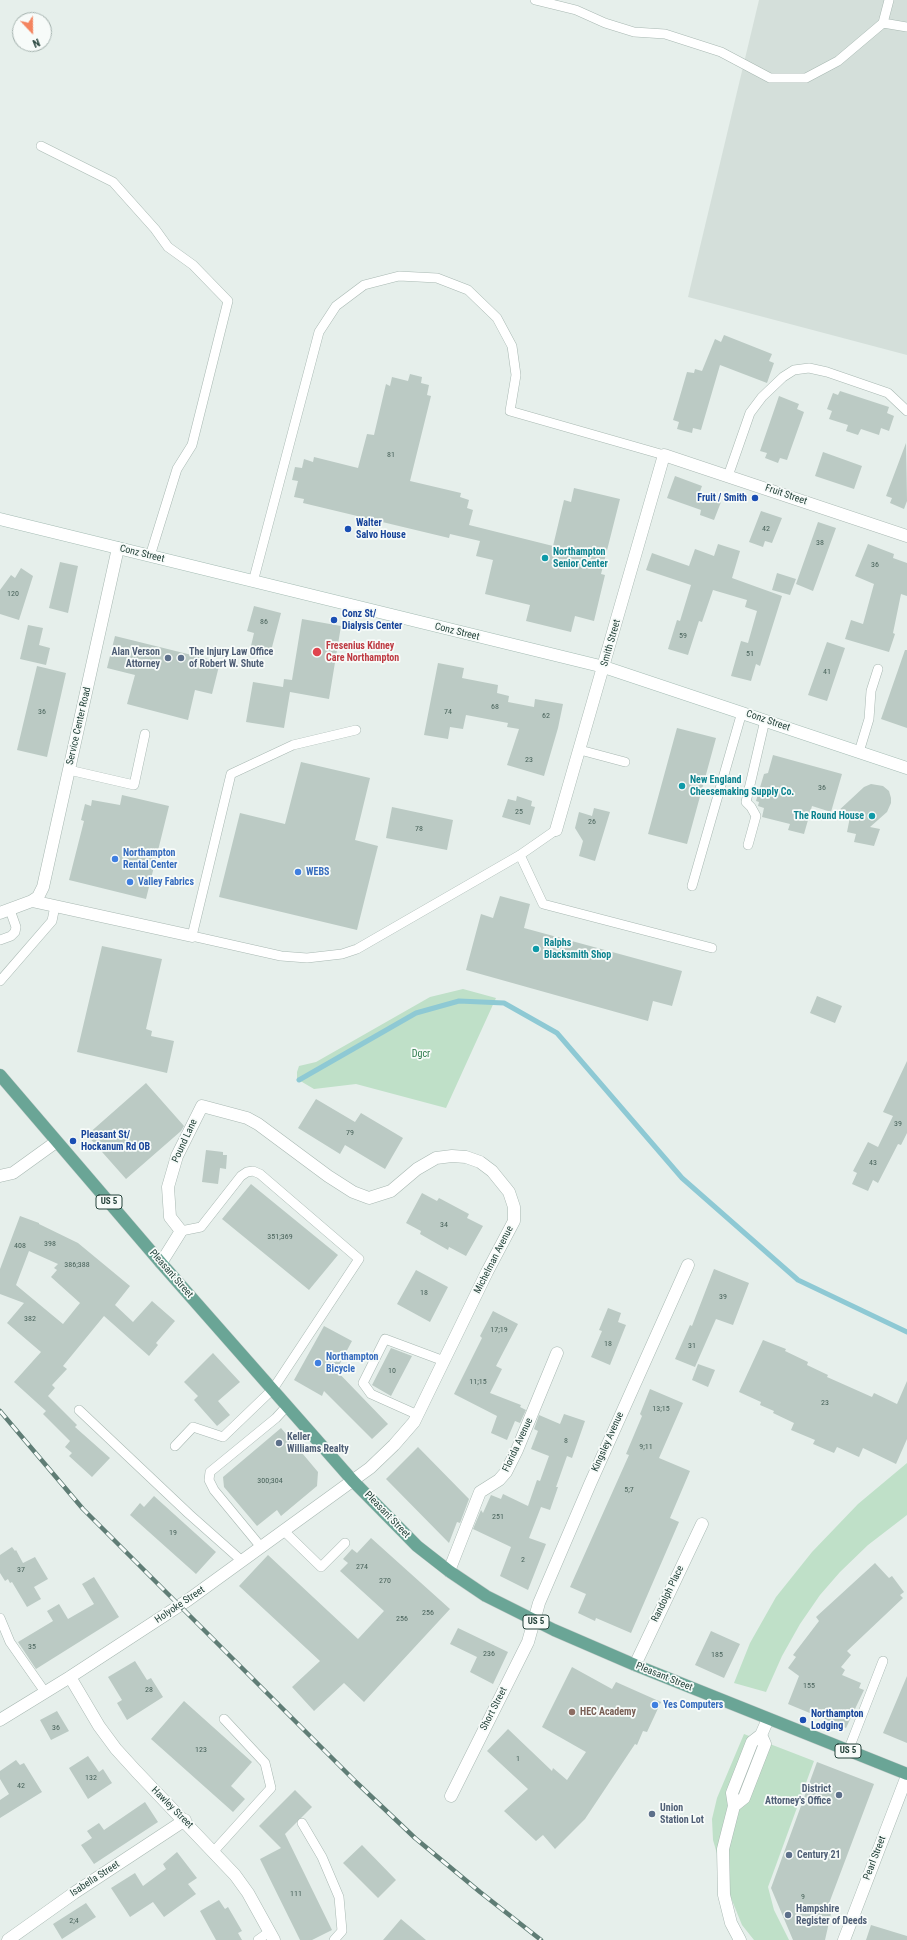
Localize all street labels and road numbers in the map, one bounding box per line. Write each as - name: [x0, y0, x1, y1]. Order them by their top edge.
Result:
- street label: Fruit Street: [763, 482, 809, 508]
- street label: Conz Street: [118, 543, 166, 565]
- street label: Smith Street: [599, 618, 623, 668]
- street label: Conz Street: [433, 621, 481, 643]
- street label: Service Center Road: [64, 686, 94, 766]
- street label: Conz Street: [744, 708, 792, 734]
- street label: Pound Lane: [170, 1117, 200, 1165]
- road number: US 5: [96, 1195, 122, 1209]
- street label: Michelman Avenue: [472, 1224, 516, 1296]
- street label: Pleasant Street: [147, 1247, 195, 1301]
- street label: Kingsley Avenue: [589, 1410, 627, 1474]
- street label: Florida Avenue: [500, 1416, 536, 1474]
- street label: Pleasant Street: [362, 1489, 412, 1541]
- street label: Randolph Place: [649, 1564, 687, 1624]
- street label: Holyoke Street: [153, 1584, 207, 1626]
- road number: US 5: [523, 1615, 549, 1629]
- street label: Pleasant Street: [634, 1660, 694, 1694]
- street label: Short Street: [478, 1685, 510, 1733]
- road number: US 5: [835, 1744, 861, 1758]
- street label: Hawley Street: [149, 1785, 195, 1831]
- street label: Pearl Street: [861, 1834, 889, 1882]
- street label: Isabella Street: [68, 1859, 122, 1899]

